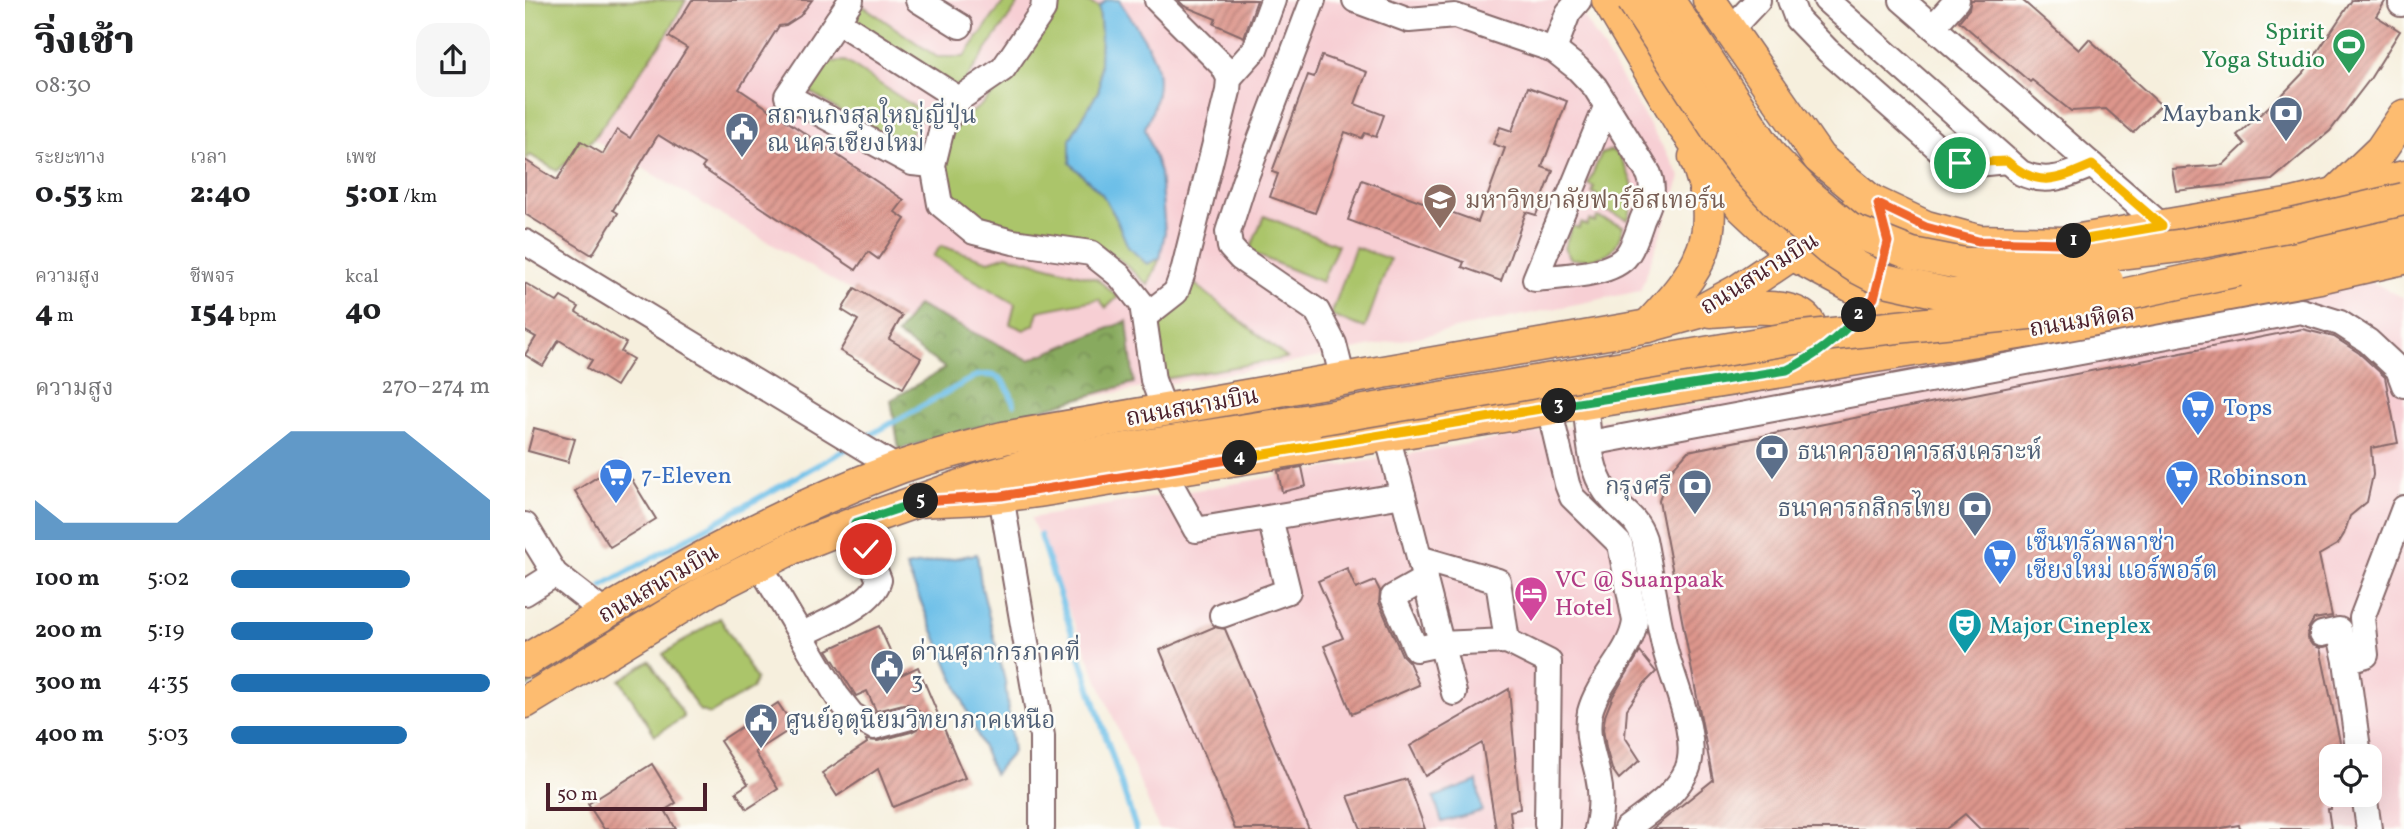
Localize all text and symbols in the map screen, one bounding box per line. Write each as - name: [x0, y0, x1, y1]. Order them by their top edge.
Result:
- place label: Spirit Yoga Studio: [2202, 16, 2325, 78]
- text: วิ่งเช้า: [35, 17, 135, 70]
- button: share: [416, 23, 490, 97]
- sports icon: Spirit Yoga Studio: [2330, 26, 2368, 75]
- text: 08:30: [35, 70, 91, 102]
- bank icon: Maybank: [2267, 94, 2305, 143]
- place label: สถานกงสุลใหญ่ญี่ปุ่น ณ นครเชียงใหม่: [767, 97, 976, 162]
- place label: Maybank: [2162, 98, 2261, 132]
- public building icon: สถานกงสุลใหญ่ญี่ปุ่น ณ นครเชียงใหม่: [723, 110, 761, 159]
- pin: [1930, 133, 1990, 193]
- icon: arrive: [1941, 144, 1979, 182]
- text: ระยะทาง: [35, 145, 105, 171]
- text: เวลา: [190, 145, 227, 171]
- text: เพซ: [345, 145, 377, 171]
- text: 0.53: [35, 173, 92, 215]
- text: 2:40: [190, 173, 251, 215]
- text: 5:01: [345, 173, 399, 215]
- school or university icon: มหาวิทยาลัยฟาร์อีสเทอร์น: [1421, 181, 1459, 230]
- text: km: [92, 184, 123, 210]
- text: /km: [399, 184, 437, 210]
- place label: มหาวิทยาลัยฟาร์อีสเทอร์น: [1465, 184, 1726, 219]
- pin: 1: [2057, 224, 2091, 258]
- street label: ถนนสนามบิน: [1694, 225, 1826, 325]
- text: 1: [2070, 227, 2077, 253]
- text: ความสูง: [35, 264, 100, 290]
- text: ชีพจร: [190, 264, 235, 290]
- text: kcal: [345, 264, 379, 290]
- text: 40: [345, 290, 381, 332]
- text: 4: [35, 292, 53, 334]
- text: 154: [190, 292, 235, 334]
- street label: ถนนมหิดล: [2027, 297, 2138, 347]
- pin: 2: [1841, 298, 1877, 332]
- text: 2: [1854, 301, 1863, 327]
- text: m: [53, 303, 74, 329]
- text: bpm: [235, 303, 277, 329]
- text: 270–274 m: [381, 371, 490, 403]
- text: ความสูง: [35, 373, 113, 405]
- street label: ถนนสนามบิน: [1123, 380, 1261, 436]
- pin: 3: [1541, 388, 1577, 424]
- supermarket icon: Tops: [2179, 388, 2217, 437]
- text: 3: [1554, 392, 1563, 418]
- place label: Tops: [2223, 392, 2272, 426]
- bank icon: ธนาคารอาคารสงเคราะห์: [1753, 432, 1791, 481]
- place label: ธนาคารอาคารสงเคราะห์: [1797, 435, 2041, 470]
- pin: 4: [1223, 440, 1257, 476]
- text: 4: [1234, 444, 1245, 470]
- supermarket icon: 7-Eleven: [597, 456, 635, 505]
- supermarket icon: Robinson: [2163, 458, 2201, 507]
- place label: 7-Eleven: [641, 460, 732, 494]
- place label: Robinson: [2207, 462, 2308, 496]
- bank icon: กรุงศรี: [1676, 467, 1714, 516]
- place label: กรุงศรี: [1605, 471, 1671, 505]
- pin: 5: [903, 484, 939, 518]
- text: 5: [916, 487, 925, 513]
- bank icon: ธนาคารกสิกรไทย: [1956, 489, 1994, 538]
- place label: ธนาคารกสิกรไทย: [1778, 490, 1951, 527]
- pin: [836, 519, 896, 579]
- place label: เซ็นทรัลพลาซ่า เชียงใหม่ แอร์พอร์ต: [2025, 527, 2218, 589]
- icon: check: [847, 530, 885, 568]
- street label: ถนนสนามบิน: [592, 536, 726, 633]
- supermarket icon: เซ็นทรัลพลาซ่า เชียงใหม่ แอร์พอร์ต: [1981, 537, 2019, 586]
- text: 100 m: [35, 563, 100, 595]
- text: 5:02: [147, 563, 190, 595]
- place label: VC @ Suanpaak Hotel: [1555, 564, 1724, 626]
- hotel icon: VC @ Suanpaak Hotel: [1512, 574, 1550, 623]
- theatre icon: Major Cineplex: [1946, 606, 1984, 655]
- place label: Major Cineplex: [1989, 610, 2151, 644]
- text: 200 m: [35, 615, 102, 647]
- text: 5:19: [147, 615, 184, 647]
- place label: ด่านศุลากรภาคที่ 3: [911, 634, 1080, 699]
- public building icon: ด่านศุลากรภาคที่ 3: [868, 647, 906, 696]
- text: 300 m: [35, 667, 102, 699]
- text: 4:35: [147, 667, 189, 699]
- public building icon: ศูนย์อุตุนิยมวิทยาภาคเหนือ: [742, 701, 780, 750]
- place label: ศูนย์อุตุนิยมวิทยาภาคเหนือ: [785, 704, 1056, 739]
- text: 400 m: [35, 719, 104, 751]
- text: 5:03: [147, 719, 189, 751]
- map controls: [2319, 744, 2382, 807]
- button: locate: [2319, 744, 2382, 807]
- scale bar: [546, 780, 707, 812]
- text: 50 m: [557, 782, 598, 808]

